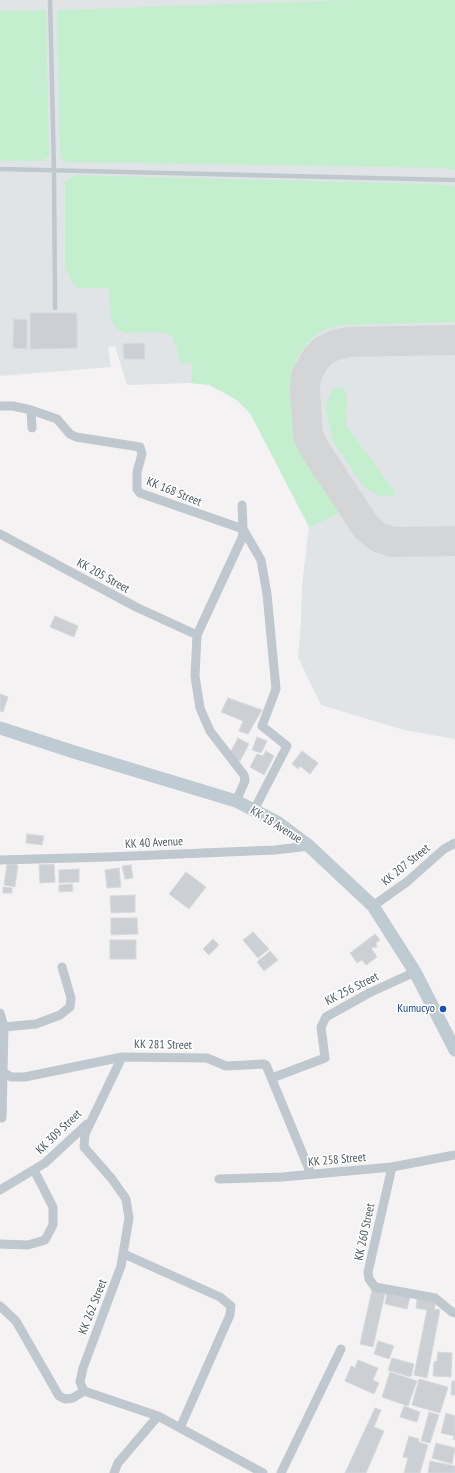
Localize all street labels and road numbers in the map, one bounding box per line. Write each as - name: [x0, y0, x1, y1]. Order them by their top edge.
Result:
- street label: KK 168 Street: [144, 474, 204, 510]
- street label: KK 205 Street: [74, 556, 132, 596]
- street label: KK 18 Avenue: [248, 804, 304, 846]
- street label: KK 40 Avenue: [125, 834, 183, 852]
- street label: KK 207 Street: [379, 841, 433, 889]
- street label: KK 256 Street: [323, 969, 381, 1009]
- street label: KK 281 Street: [134, 1037, 192, 1053]
- street label: KK 309 Street: [33, 1107, 85, 1157]
- street label: KK 258 Street: [308, 1150, 366, 1170]
- street label: KK 260 Street: [352, 1202, 378, 1262]
- street label: KK 262 Street: [76, 1277, 110, 1337]

